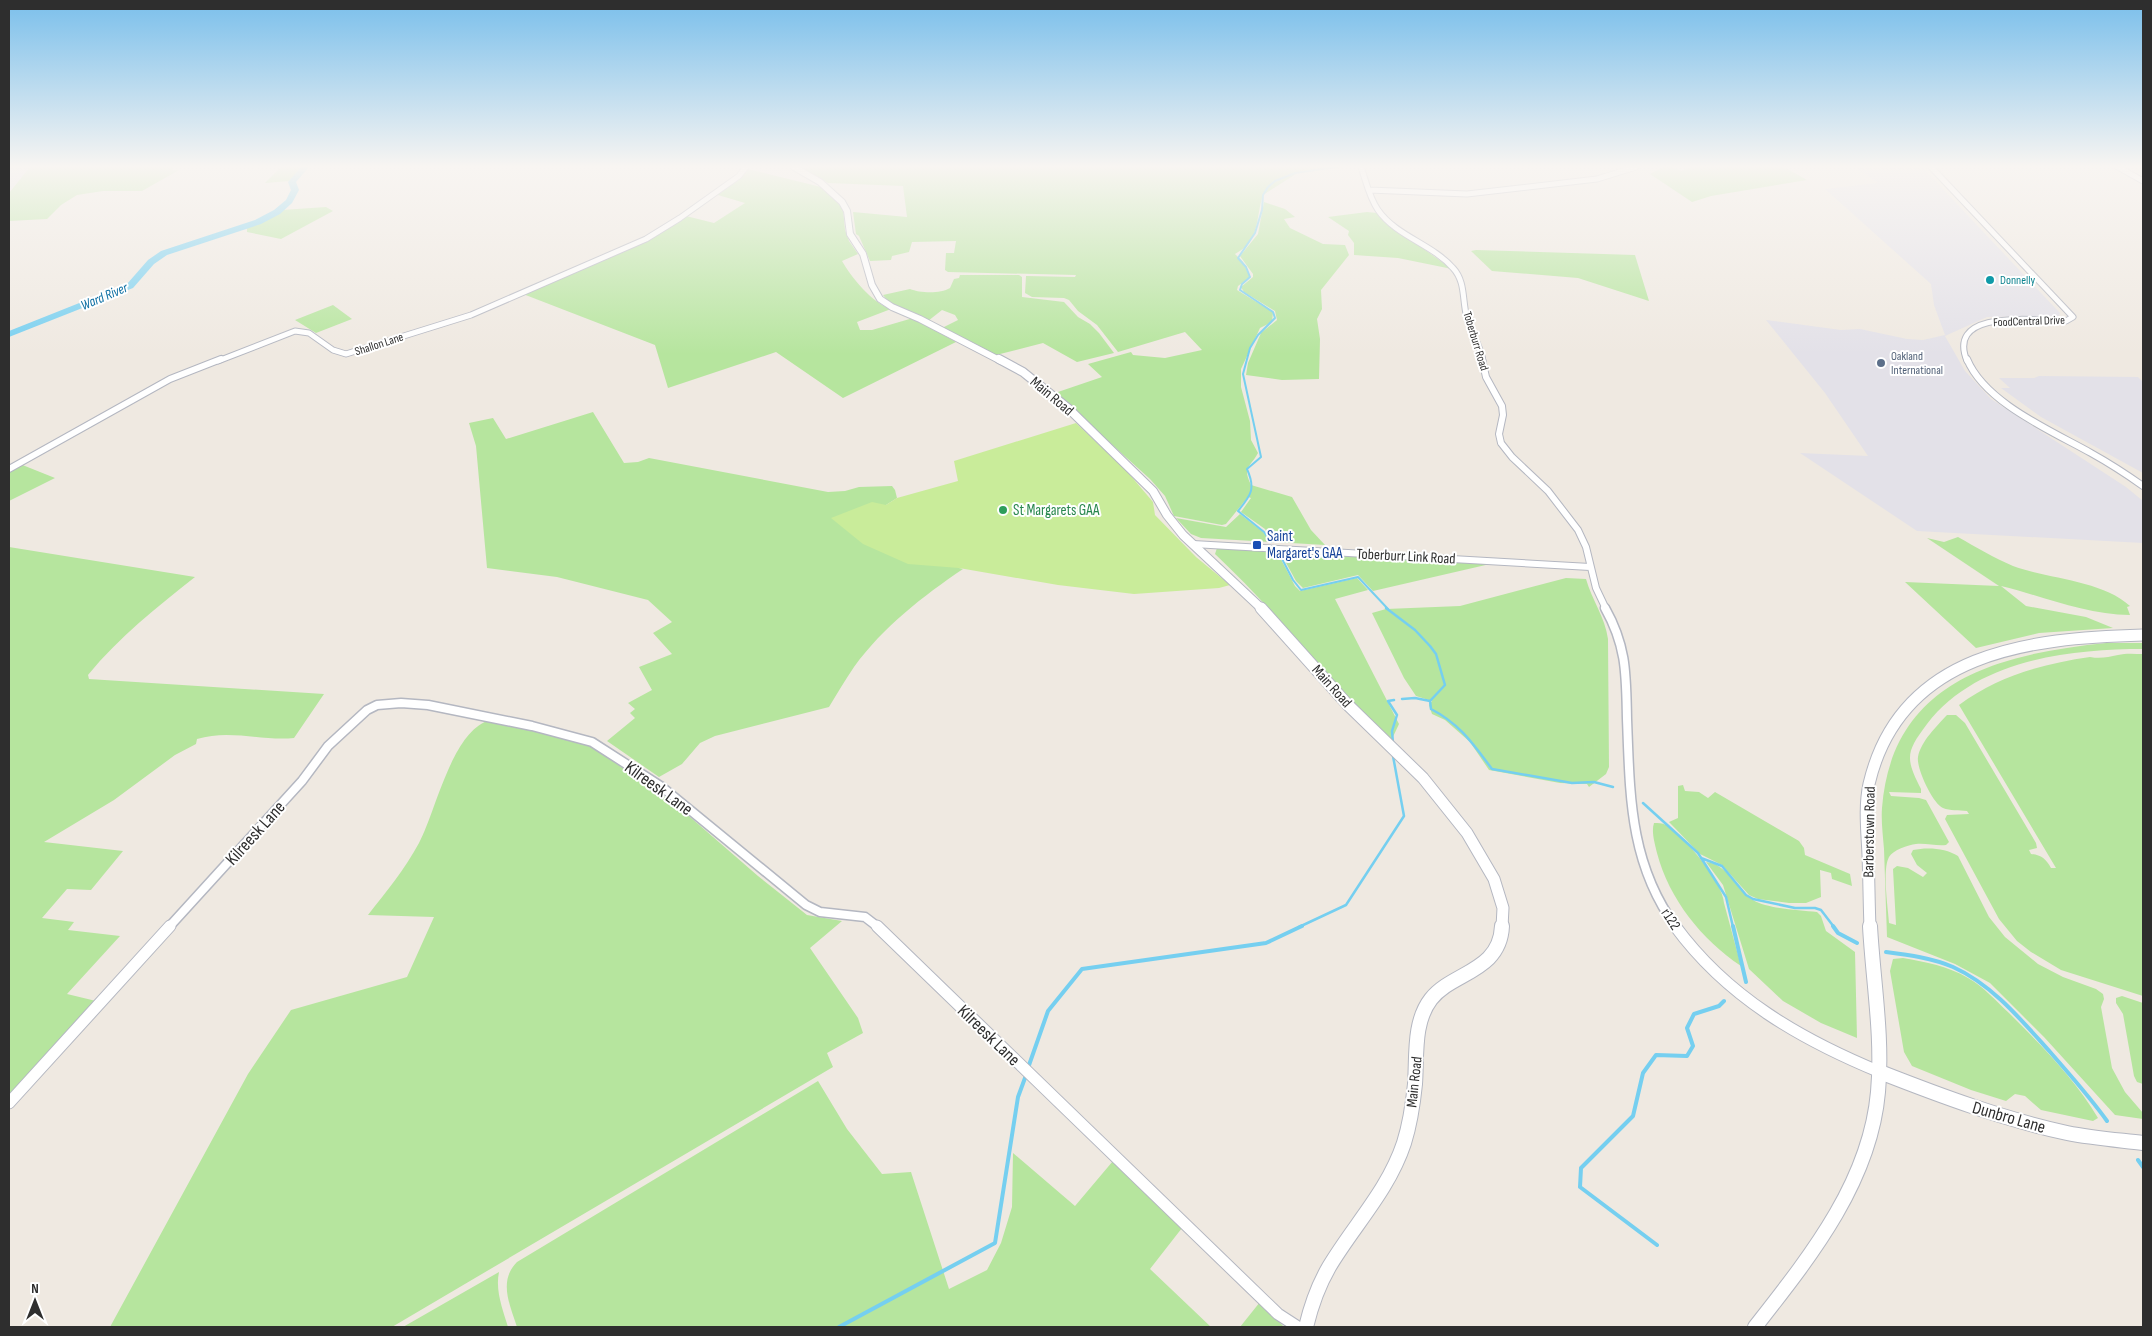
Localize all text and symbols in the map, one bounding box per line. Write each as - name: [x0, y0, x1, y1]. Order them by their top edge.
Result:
- place label: Donnelly: [2000, 273, 2035, 288]
- marker: Donnelly: [1984, 274, 1996, 286]
- water label: Ward River: [78, 279, 131, 314]
- street label: Toberburr Road: [1459, 310, 1492, 373]
- street label: FoodCentral Drive: [1993, 313, 2065, 330]
- street label: Shallon Lane: [353, 330, 406, 359]
- place label: Oakland International: [1891, 349, 1943, 378]
- marker: Oakland International: [1875, 357, 1887, 369]
- street label: Main Road: [1026, 373, 1077, 420]
- place label: St Margarets GAA: [1013, 501, 1100, 520]
- marker: St Margarets GAA: [997, 504, 1009, 516]
- place label: Saint Margaret's GAA: [1267, 527, 1343, 563]
- marker: Saint Margaret's GAA: [1251, 539, 1263, 551]
- street label: Toberburr Link Road: [1356, 544, 1456, 569]
- street label: Main Road: [1307, 661, 1356, 712]
- street label: Kilreesk Lane: [621, 757, 697, 820]
- street label: Barberstown Road: [1859, 786, 1880, 878]
- street label: Kilreesk Lane: [221, 797, 290, 870]
- street label: r122: [1656, 905, 1685, 934]
- street label: Kilreesk Lane: [953, 1000, 1024, 1070]
- street label: Main Road: [1402, 1056, 1427, 1109]
- street label: Dunbro Lane: [1970, 1097, 2048, 1138]
- north arrow: [10, 1276, 60, 1326]
- text: N: [31, 1280, 39, 1297]

